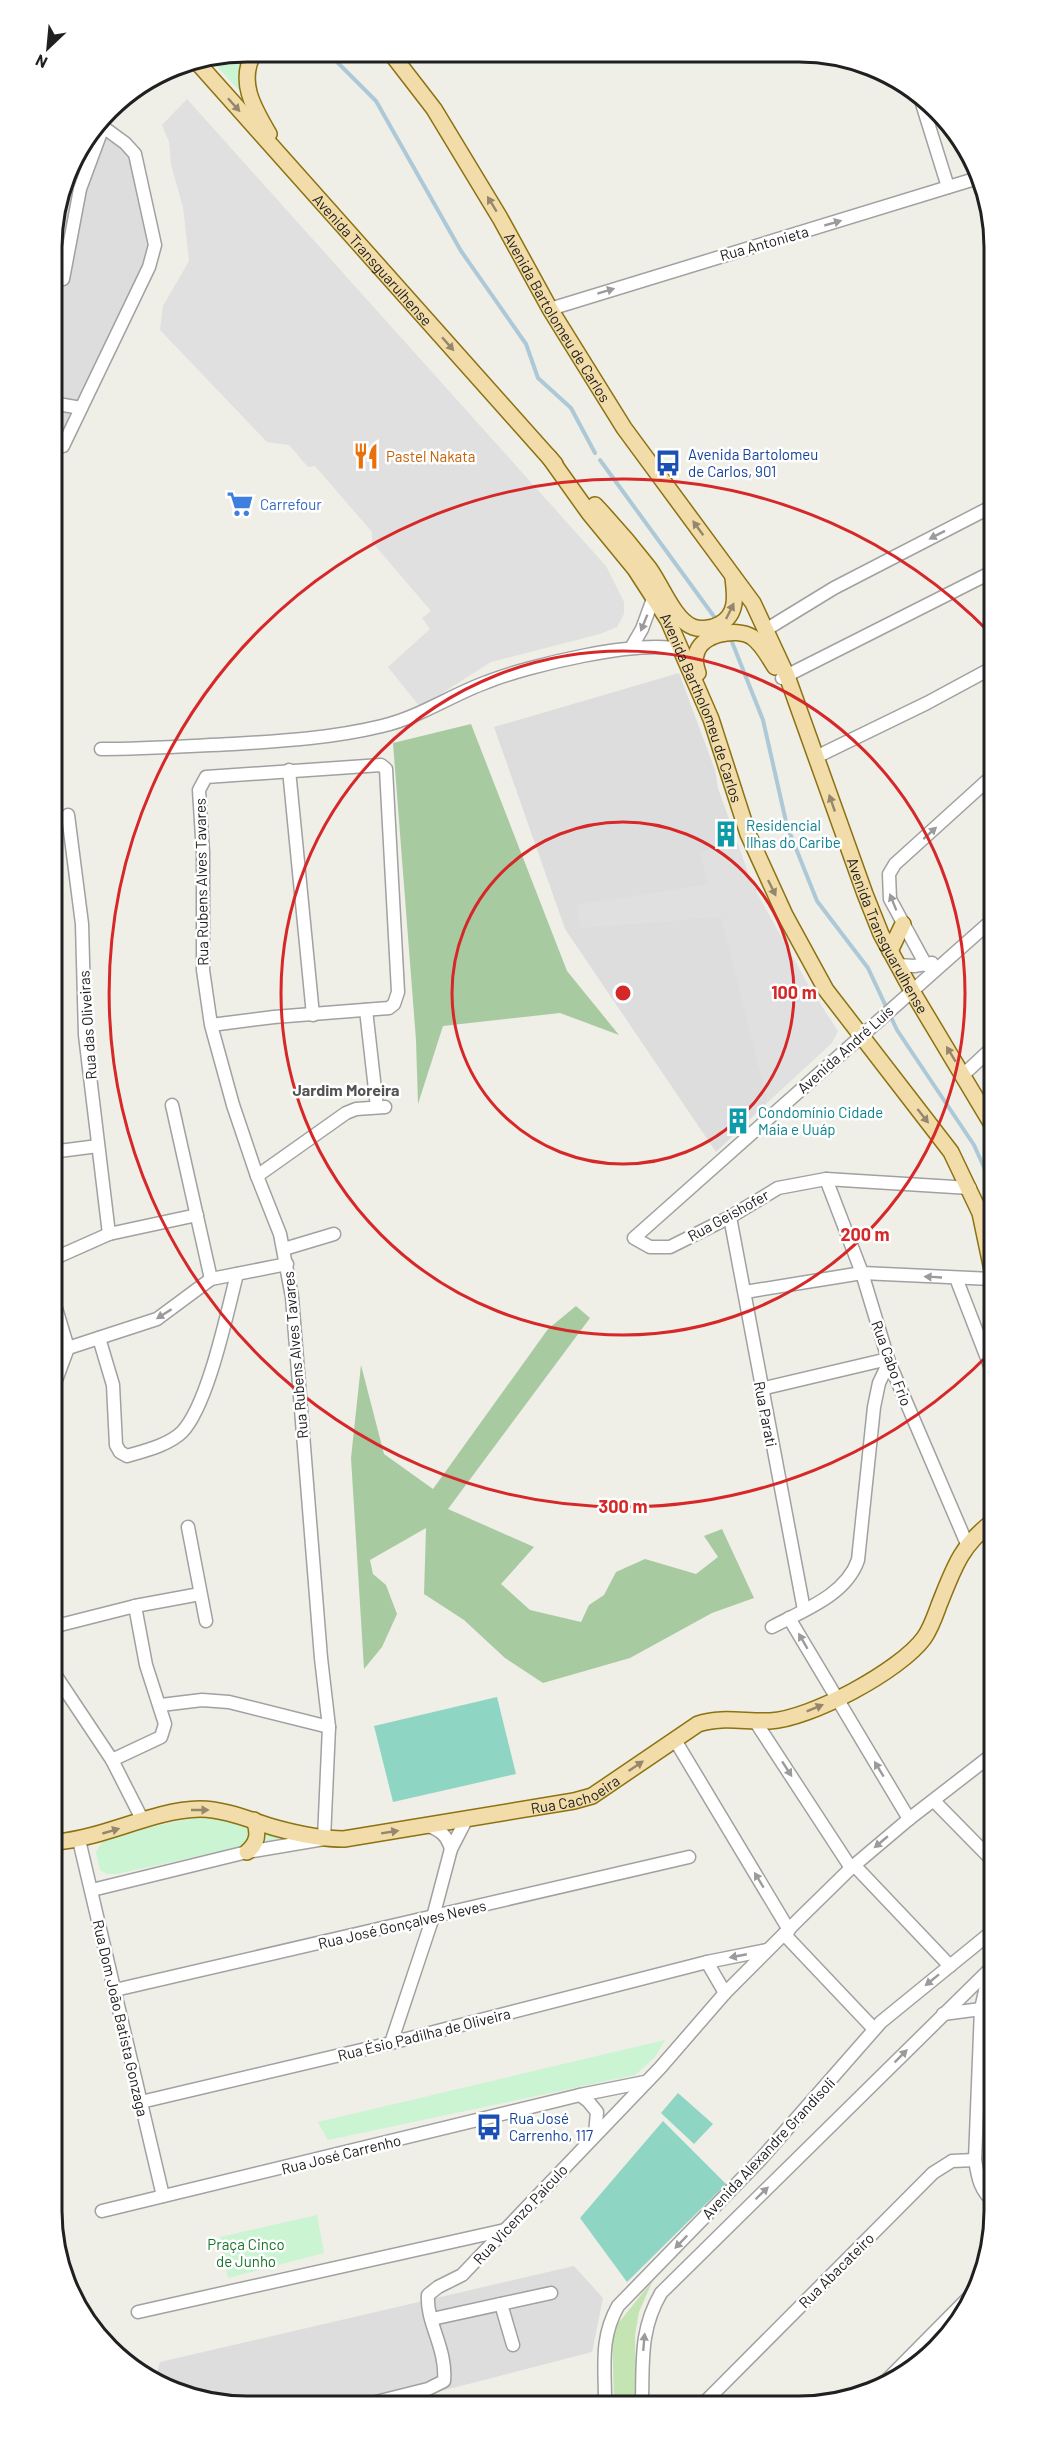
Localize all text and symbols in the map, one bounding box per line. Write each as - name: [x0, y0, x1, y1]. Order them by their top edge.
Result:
- north arrow: [18, 18, 78, 78]
- text: N: [32, 51, 50, 73]
- one-way arrow: [227, 97, 240, 112]
- street label: Avenida Transguarulhense: [309, 190, 436, 329]
- one-way arrow: [486, 196, 497, 212]
- one-way arrow: [824, 218, 842, 227]
- street label: Rua Antonieta: [718, 222, 810, 264]
- street label: Avenida Bartolomeu de Carlos: [501, 229, 614, 405]
- one-way arrow: [597, 286, 615, 295]
- one-way arrow: [442, 336, 455, 352]
- restaurant icon: Pastel Nakata: [351, 441, 381, 471]
- place label: Avenida Bartolomeu de Carlos, 901: [688, 445, 818, 480]
- place label: Pastel Nakata: [386, 447, 475, 465]
- bus stop icon: Avenida Bartolomeu de Carlos, 901: [653, 448, 683, 478]
- supermarket icon: Carrefour: [225, 489, 255, 519]
- place label: Carrefour: [260, 495, 322, 513]
- one-way arrow: [692, 520, 704, 536]
- one-way arrow: [929, 530, 946, 540]
- one-way arrow: [726, 602, 735, 619]
- street label: Avenida Bartholomeu de Carlos: [657, 609, 746, 805]
- one-way arrow: [639, 614, 649, 632]
- one-way arrow: [826, 794, 836, 812]
- street label: Rua Rubens Alves Tavares: [191, 798, 211, 966]
- place label: Residencial Ilhas do Caribe: [746, 816, 841, 851]
- building icon: Residencial Ilhas do Caribe: [711, 819, 741, 849]
- one-way arrow: [922, 826, 937, 840]
- street label: Avenida Transguarulhense: [844, 855, 932, 1017]
- one-way arrow: [767, 879, 777, 896]
- one-way arrow: [888, 893, 898, 911]
- street label: Rua das Oliveiras: [74, 970, 100, 1080]
- text: 100 m: [771, 981, 817, 1003]
- centre of rings: [613, 983, 633, 1003]
- street label: Avenida André Luís: [793, 1001, 897, 1097]
- one-way arrow: [945, 1046, 956, 1062]
- district label: Jardim Moreira: [293, 1080, 399, 1099]
- place label: Condomínio Cidade Maia e Uuáp: [758, 1103, 883, 1138]
- building icon: Condomínio Cidade Maia e Uuáp: [723, 1106, 753, 1136]
- one-way arrow: [916, 1108, 929, 1124]
- street label: Rua Geishofer: [684, 1185, 772, 1245]
- text: 200 m: [840, 1223, 890, 1245]
- street label: Rua Rubens Alves Tavares: [279, 1271, 311, 1439]
- one-way arrow: [924, 1273, 943, 1282]
- one-way arrow: [156, 1308, 172, 1319]
- street label: Rua Cabo Frio: [868, 1318, 916, 1408]
- street label: Rua Parati: [751, 1380, 781, 1448]
- text: 300 m: [599, 1495, 647, 1517]
- one-way arrow: [797, 1633, 808, 1649]
- one-way arrow: [806, 1703, 824, 1712]
- one-way arrow: [628, 1761, 644, 1772]
- one-way arrow: [781, 1761, 792, 1778]
- one-way arrow: [873, 1761, 884, 1777]
- street label: Rua Cachoeira: [529, 1771, 623, 1817]
- one-way arrow: [190, 1805, 209, 1815]
- one-way arrow: [102, 1826, 120, 1835]
- one-way arrow: [381, 1828, 400, 1837]
- one-way arrow: [873, 1836, 889, 1849]
- one-way arrow: [753, 1872, 764, 1888]
- street label: Rua José Gonçalves Neves: [316, 1896, 488, 1952]
- street label: Rua Dom João Batista Gonzaga: [90, 1918, 152, 2118]
- one-way arrow: [728, 1952, 747, 1961]
- one-way arrow: [925, 1973, 940, 1986]
- street label: Rua Ésio Padilha de Oliveira: [336, 2004, 512, 2064]
- one-way arrow: [893, 2049, 908, 2063]
- street label: Avenida Alexandre Grandisoli: [698, 2073, 838, 2223]
- place label: Rua José Carrenho, 117: [509, 2109, 593, 2144]
- bus stop icon: Rua José Carrenho, 117: [474, 2112, 504, 2142]
- street label: Rua José Carrenho: [279, 2130, 403, 2178]
- street label: Rua Vicenzo Paiculo: [469, 2160, 571, 2268]
- one-way arrow: [754, 2186, 768, 2200]
- street label: Rua Abacateiro: [795, 2229, 877, 2311]
- one-way arrow: [674, 2234, 688, 2249]
- park label: Praça Cinco de Junho: [207, 2235, 285, 2270]
- one-way arrow: [639, 2332, 649, 2351]

